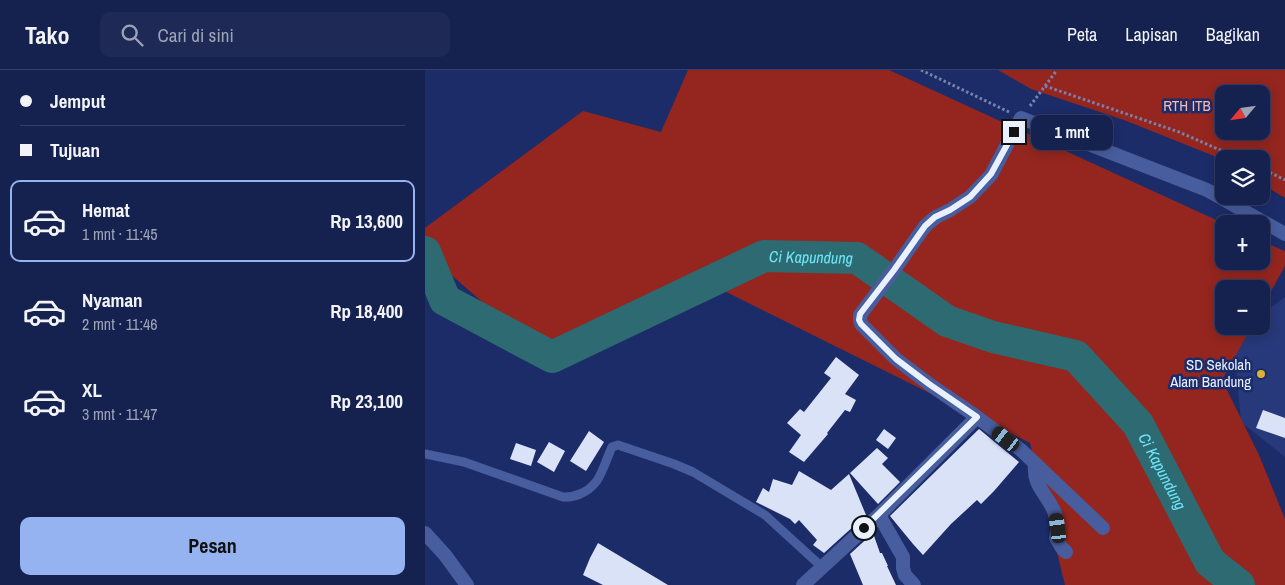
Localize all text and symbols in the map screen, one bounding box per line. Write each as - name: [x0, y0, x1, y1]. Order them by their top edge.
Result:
- search box: [100, 12, 450, 57]
- text: Tako: [25, 19, 70, 51]
- icon: search: [118, 21, 146, 49]
- text: Cari di sini: [158, 22, 234, 48]
- text: Peta: [1067, 22, 1097, 47]
- text: Lapisan: [1125, 22, 1178, 47]
- text: Bagikan: [1206, 22, 1260, 47]
- north arrow: [1215, 85, 1270, 140]
- map controls: [1215, 85, 1270, 335]
- text: Jemput: [50, 88, 105, 114]
- park label: RTH ITB: [1163, 95, 1211, 116]
- callout: 1 mnt: [1031, 114, 1114, 150]
- route end: [1003, 121, 1025, 143]
- text: 1 mnt: [1055, 121, 1090, 143]
- text: Tujuan: [50, 137, 100, 163]
- button: layers: [1215, 150, 1270, 205]
- text: Hemat: [82, 197, 130, 223]
- icon: car: [22, 199, 67, 244]
- text: Rp 13,600: [330, 208, 403, 234]
- button: +: [1215, 215, 1270, 270]
- text: 1 mnt · 11:45: [82, 223, 158, 245]
- water label: Ci Kapundung: [769, 245, 853, 269]
- button: −: [1215, 280, 1270, 335]
- text: Nyaman: [82, 287, 143, 313]
- icon: car: [22, 289, 67, 334]
- text: Rp 18,400: [330, 298, 403, 324]
- text: 2 mnt · 11:46: [82, 313, 158, 335]
- place label: SD Sekolah Alam Bandung: [1169, 354, 1251, 392]
- marker: SD Sekolah Alam Bandung: [1255, 368, 1267, 380]
- text: XL: [82, 377, 102, 403]
- icon: car: [22, 379, 67, 424]
- text: Rp 23,100: [330, 388, 403, 414]
- text: 3 mnt · 11:47: [82, 403, 158, 425]
- car: [989, 424, 1022, 454]
- water label: Ci Kapundung: [1133, 429, 1192, 513]
- car: [1048, 512, 1067, 544]
- button: Pesan: [20, 517, 405, 575]
- route start: [853, 517, 875, 539]

